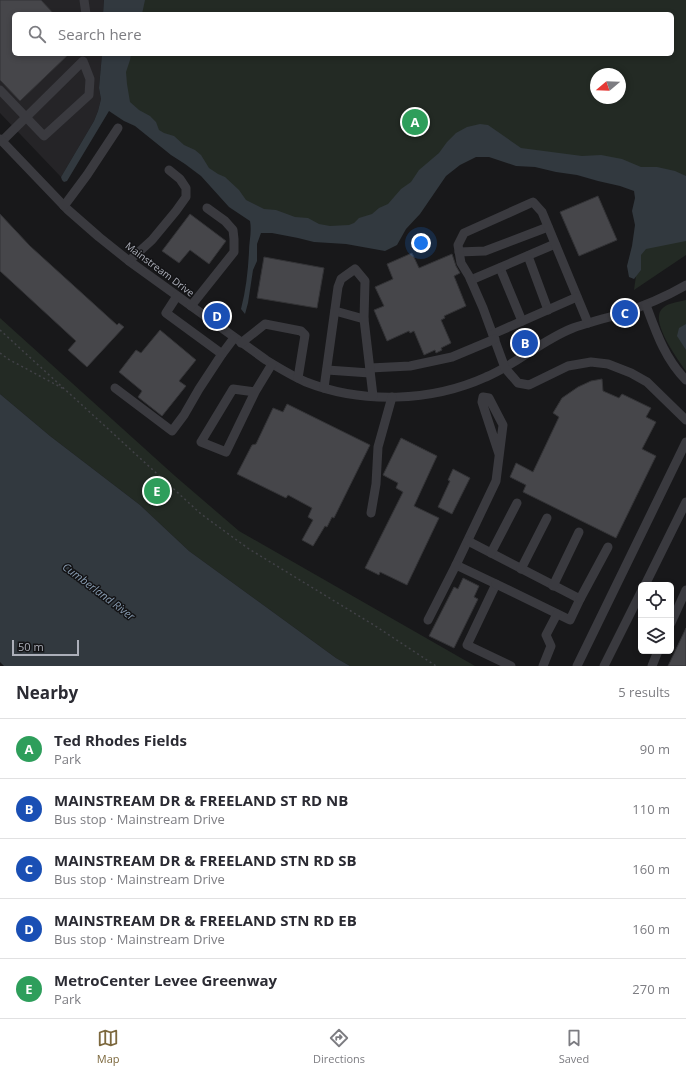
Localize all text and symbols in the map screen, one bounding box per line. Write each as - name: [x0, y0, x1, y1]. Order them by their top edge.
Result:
- search box: [12, 12, 674, 56]
- icon: search: [26, 23, 48, 45]
- text: Search here: [58, 24, 142, 44]
- north arrow: [590, 68, 626, 104]
- pin: A: [402, 107, 428, 137]
- your location: [411, 233, 431, 253]
- street label: Mainstream Drive: [123, 238, 198, 300]
- pin: C: [612, 298, 638, 328]
- pin: D: [204, 301, 230, 331]
- pin: B: [512, 328, 538, 358]
- pin: E: [144, 476, 170, 506]
- water label: Cumberland River: [60, 559, 139, 624]
- map controls: [638, 582, 674, 654]
- button: locate: [638, 582, 674, 618]
- button: layers: [638, 618, 674, 654]
- scale bar: [12, 638, 79, 657]
- text: 50 m: [18, 639, 44, 654]
- text: Nearby: [16, 681, 78, 704]
- text: 5 results: [618, 683, 670, 701]
- text: Ted Rhodes Fields: [54, 730, 187, 750]
- text: A: [25, 740, 33, 758]
- text: 90 m: [640, 740, 670, 758]
- text: Park: [54, 750, 81, 768]
- text: MAINSTREAM DR & FREELAND ST RD NB: [54, 790, 348, 810]
- text: B: [25, 800, 33, 818]
- text: 110 m: [632, 800, 670, 818]
- text: Bus stop · Mainstream Drive: [54, 810, 225, 828]
- text: MAINSTREAM DR & FREELAND STN RD SB: [54, 850, 357, 870]
- text: C: [25, 860, 33, 878]
- text: 160 m: [632, 860, 670, 878]
- text: Bus stop · Mainstream Drive: [54, 870, 225, 888]
- text: MAINSTREAM DR & FREELAND STN RD EB: [54, 910, 357, 930]
- text: D: [24, 920, 34, 938]
- text: 160 m: [632, 920, 670, 938]
- text: Bus stop · Mainstream Drive: [54, 930, 225, 948]
- text: MetroCenter Levee Greenway: [54, 970, 277, 990]
- text: E: [25, 980, 33, 998]
- text: 270 m: [632, 980, 670, 998]
- text: Park: [54, 990, 81, 1008]
- tab: Map: [97, 1027, 120, 1066]
- tab: Directions: [313, 1027, 365, 1066]
- tab: Saved: [559, 1027, 589, 1066]

